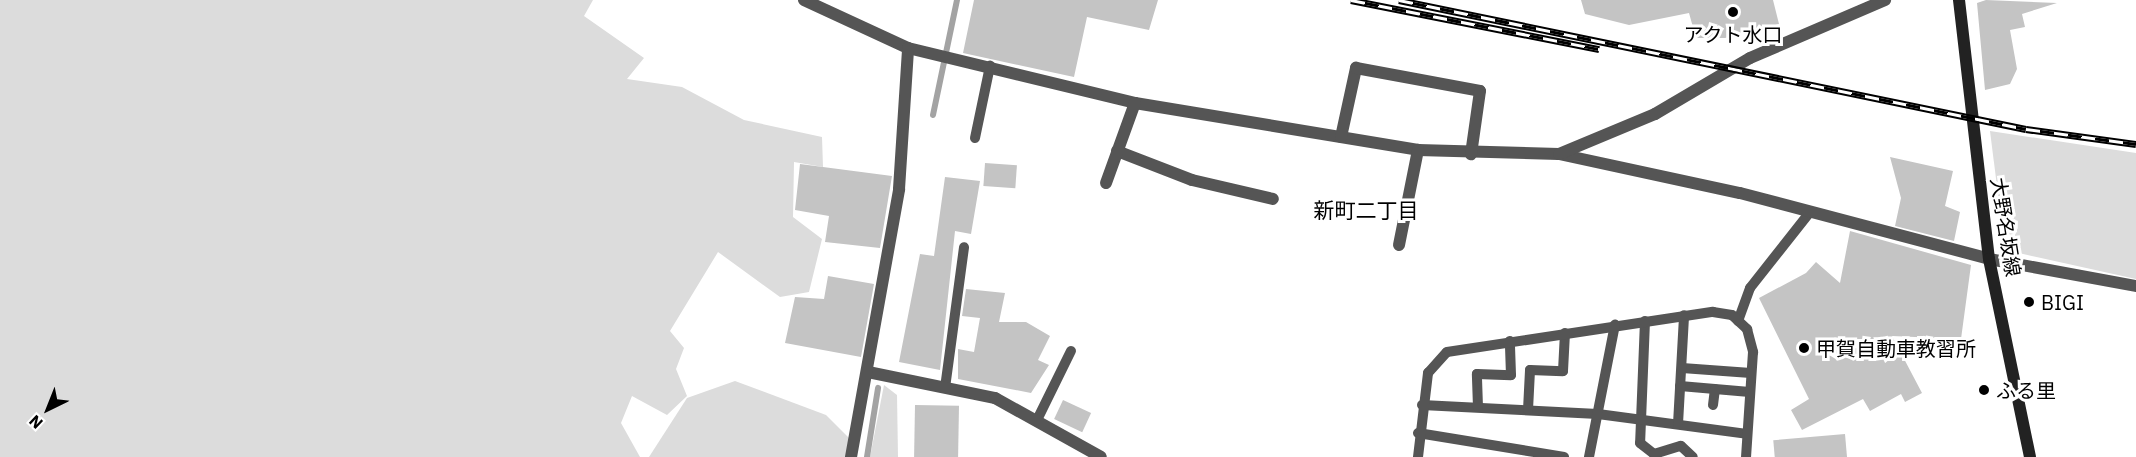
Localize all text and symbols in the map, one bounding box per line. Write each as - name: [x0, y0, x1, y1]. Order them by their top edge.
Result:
- marker: アクト水口: [1726, 5, 1740, 19]
- place label: アクト水口: [1683, 22, 1783, 46]
- street label: 大野名坂線: [1986, 176, 2026, 278]
- district label: 新町二丁目: [1314, 197, 1418, 223]
- place label: BIGI: [2041, 290, 2084, 314]
- marker: BIGI: [2022, 295, 2036, 309]
- place label: 甲賀自動車教習所: [1816, 336, 1976, 360]
- marker: 甲賀自動車教習所: [1797, 341, 1811, 355]
- place label: ふる里: [1996, 378, 2056, 402]
- north arrow: [18, 379, 78, 439]
- marker: ふる里: [1977, 383, 1991, 397]
- text: N: [25, 411, 47, 433]

